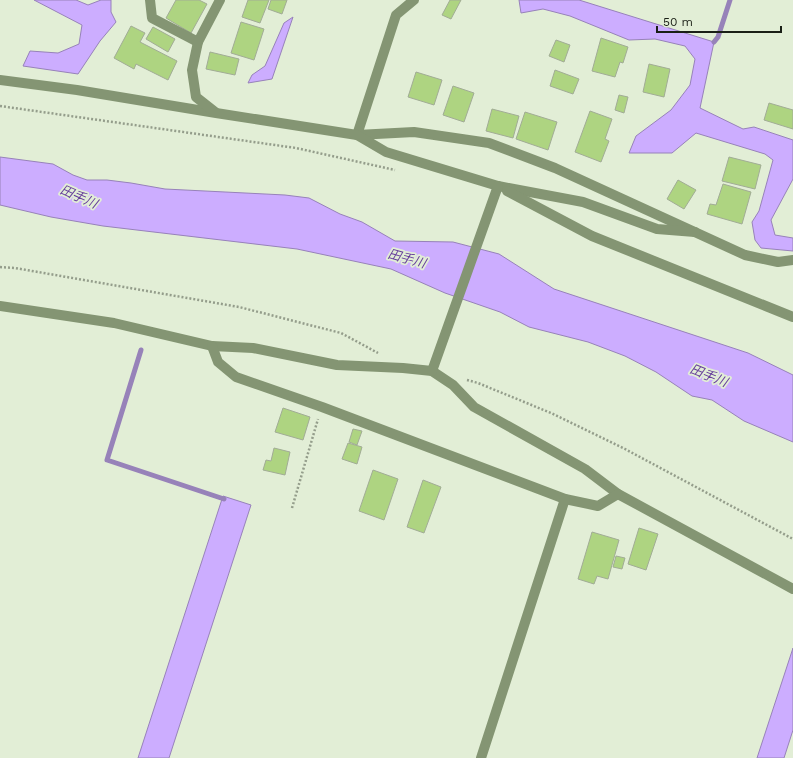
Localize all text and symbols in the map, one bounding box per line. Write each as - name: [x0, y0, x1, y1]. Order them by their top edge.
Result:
- scale bar: [657, 8, 781, 34]
- text: 50 m: [663, 15, 693, 29]
- water label: 田手川: [58, 182, 101, 212]
- water label: 田手川: [386, 246, 430, 272]
- water label: 田手川: [688, 361, 732, 390]

